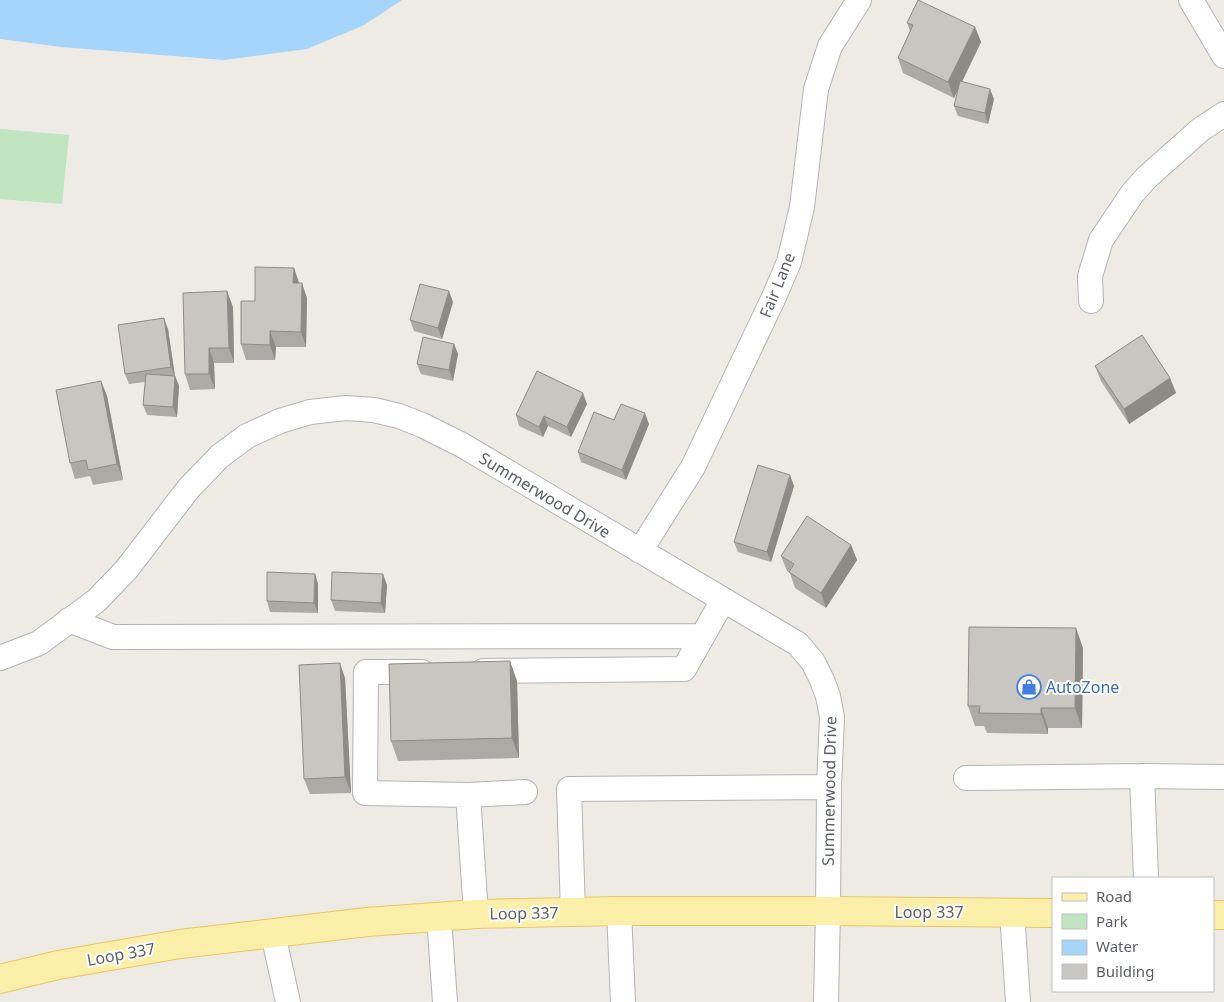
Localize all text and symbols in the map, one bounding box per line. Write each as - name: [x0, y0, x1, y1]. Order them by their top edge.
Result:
- street label: Fair Lane: [754, 249, 800, 321]
- street label: Summerwood Drive: [475, 447, 615, 543]
- shop icon: AutoZone: [1016, 674, 1042, 700]
- place label: AutoZone: [1046, 676, 1119, 698]
- street label: Summerwood Drive: [817, 716, 841, 866]
- legend: [1052, 877, 1214, 992]
- text: Road: [1096, 886, 1132, 906]
- street label: Loop 337: [489, 901, 559, 925]
- street label: Loop 337: [894, 901, 964, 923]
- text: Park: [1096, 911, 1128, 931]
- text: Water: [1096, 936, 1138, 956]
- street label: Loop 337: [85, 937, 157, 971]
- text: Building: [1096, 961, 1154, 981]

